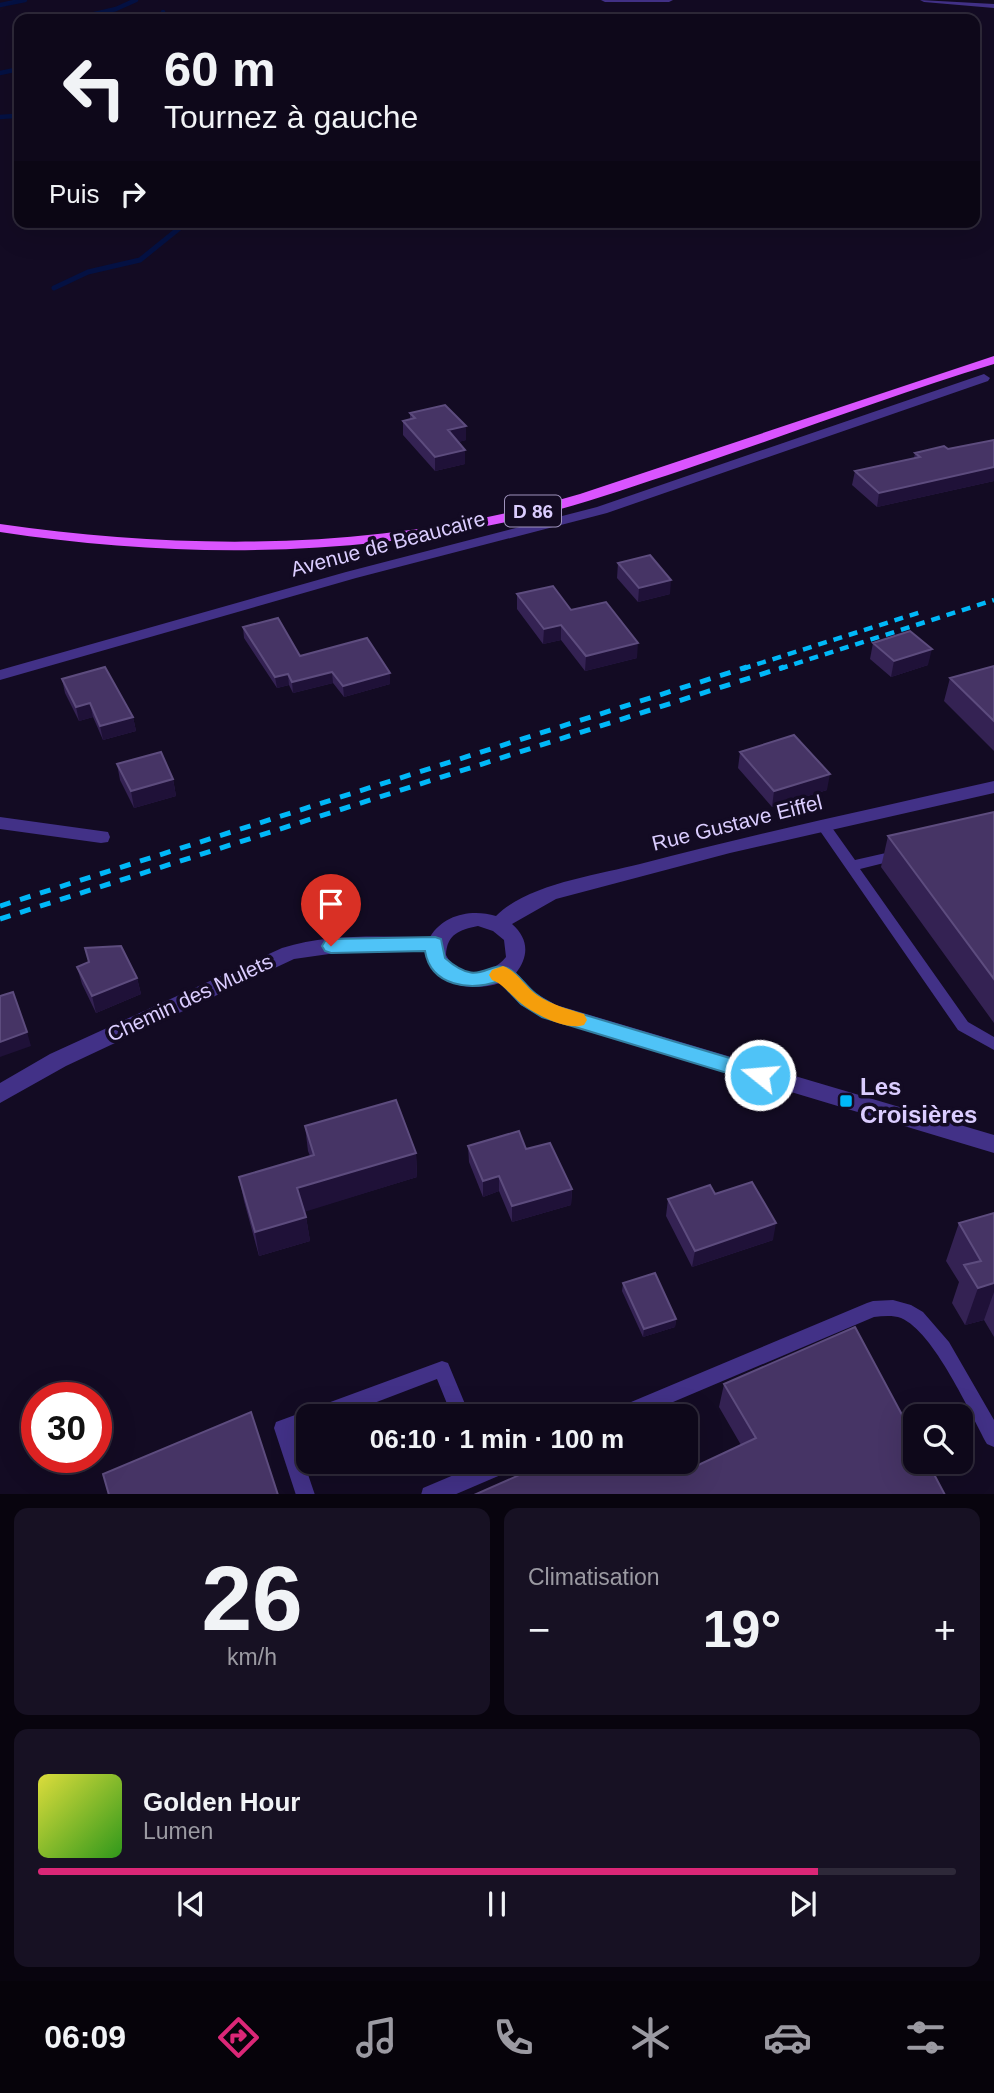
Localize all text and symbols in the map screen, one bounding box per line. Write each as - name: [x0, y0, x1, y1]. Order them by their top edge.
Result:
- icon: left: [49, 42, 140, 133]
- text: 60 m: [164, 42, 276, 96]
- text: Tournez à gauche: [164, 99, 418, 135]
- icon: right: [114, 175, 152, 213]
- text: Puis: [49, 179, 100, 209]
- road number: D 86: [505, 496, 561, 526]
- street label: Avenue de Beaucaire: [288, 506, 488, 581]
- street label: Rue Gustave Eiffel: [649, 790, 824, 855]
- pin: [301, 874, 361, 946]
- icon: arrive: [312, 885, 350, 923]
- street label: Chemin des Mulets: [103, 949, 276, 1046]
- position arrow: [723, 1038, 797, 1112]
- place label: Les Croisières: [860, 1073, 977, 1128]
- marker: Les Croisières: [838, 1093, 854, 1109]
- speed limit sign: 30: [21, 1382, 112, 1473]
- map controls: [903, 1404, 973, 1474]
- button: search: [903, 1404, 973, 1474]
- text: 06:10 · 1 min · 100 m: [370, 1424, 624, 1454]
- text: 26: [201, 1548, 303, 1649]
- text: Climatisation: [528, 1564, 660, 1590]
- text: 19°: [703, 1600, 781, 1658]
- text: −: [528, 1609, 550, 1651]
- text: +: [934, 1609, 956, 1651]
- text: km/h: [227, 1644, 277, 1670]
- text: Golden Hour: [143, 1787, 300, 1817]
- text: Lumen: [143, 1818, 213, 1844]
- icon: previous: [172, 1885, 210, 1923]
- icon: pause: [478, 1885, 516, 1923]
- icon: next: [784, 1885, 822, 1923]
- icon: directions: [214, 2013, 263, 2062]
- icon: music: [352, 2013, 401, 2062]
- icon: phone: [489, 2013, 538, 2062]
- icon: climate: [626, 2013, 675, 2062]
- icon: car: [763, 2013, 812, 2062]
- icon: filters: [901, 2013, 950, 2062]
- text: 06:09: [44, 2019, 126, 2055]

